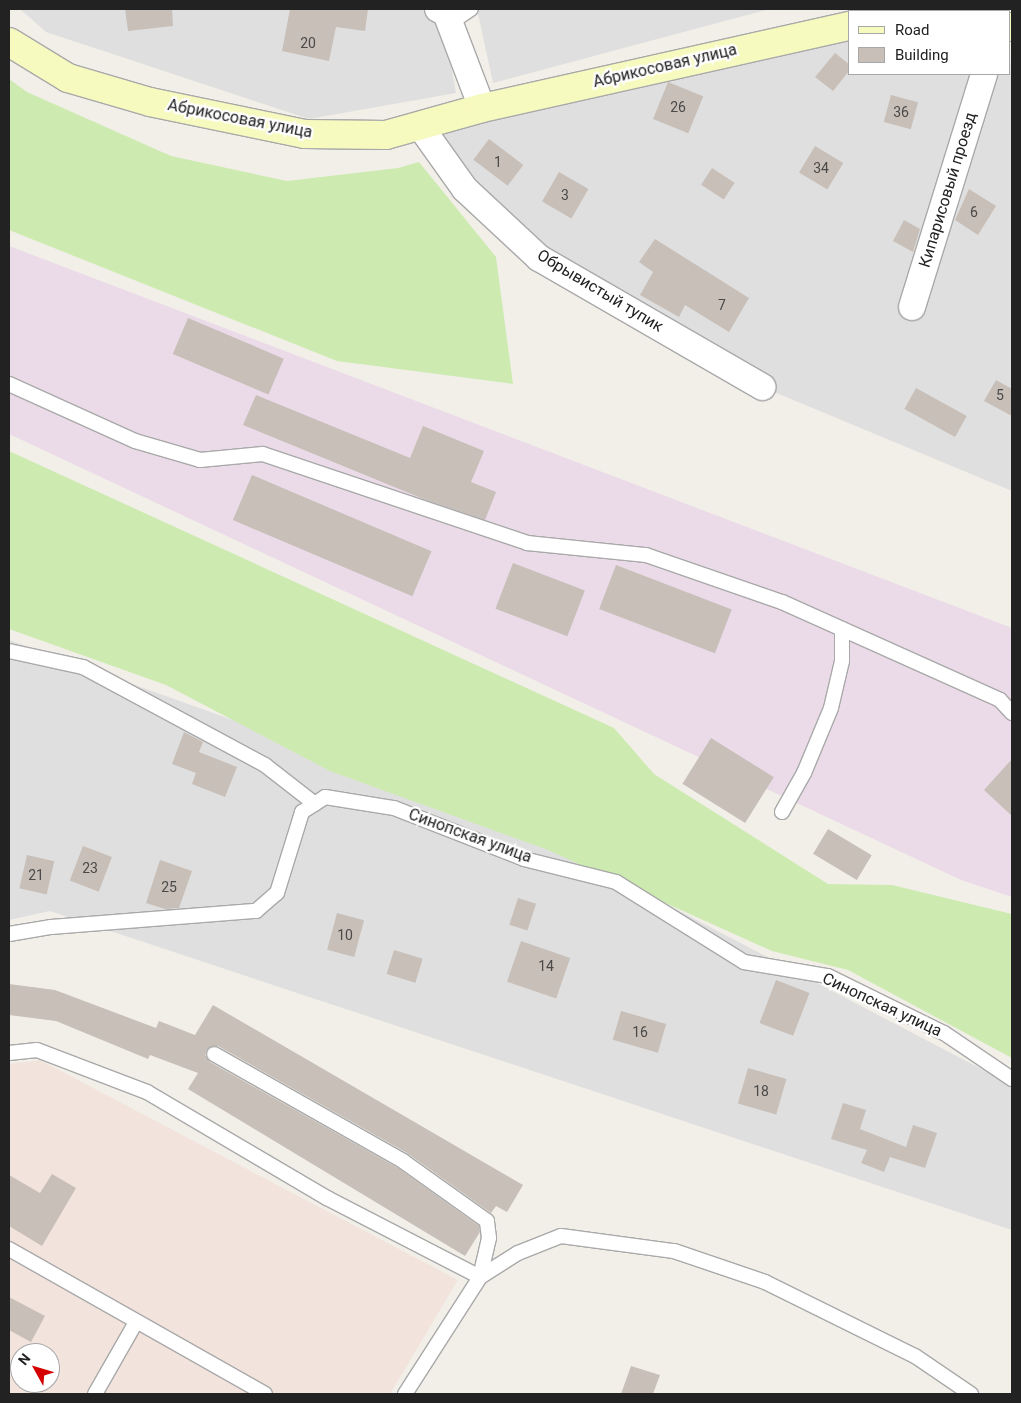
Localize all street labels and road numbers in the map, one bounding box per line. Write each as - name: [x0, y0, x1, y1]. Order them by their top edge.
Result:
- street label: Абрикосовая улица: [591, 40, 739, 92]
- street label: Абрикосовая улица: [166, 96, 314, 142]
- street label: Кипарисовый проезд: [915, 110, 981, 270]
- street label: Обрывистый тупик: [533, 246, 667, 336]
- street label: Синопская улица: [406, 805, 534, 867]
- street label: Синопская улица: [819, 969, 945, 1041]

